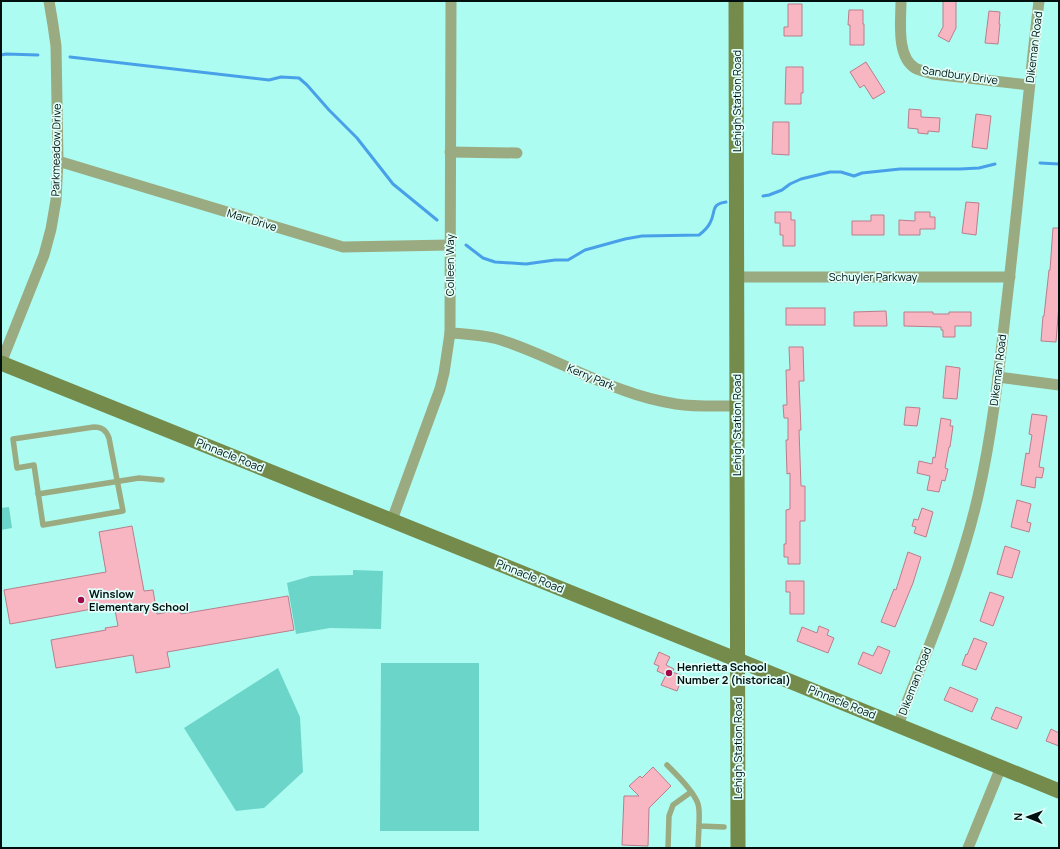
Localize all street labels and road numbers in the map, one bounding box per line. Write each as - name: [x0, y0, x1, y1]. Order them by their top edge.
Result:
- street label: Dikeman Road: [1022, 10, 1045, 83]
- street label: Lehigh Station Road: [729, 50, 744, 152]
- street label: Sandbury Drive: [921, 62, 1000, 87]
- street label: Parkmeadow Drive: [47, 103, 64, 197]
- street label: Marr Drive: [225, 205, 279, 234]
- street label: Colleen Way: [442, 234, 457, 296]
- street label: Schuyler Parkway: [829, 269, 917, 284]
- street label: Dikeman Road: [986, 333, 1009, 406]
- street label: Kerry Park: [565, 360, 618, 393]
- street label: Lehigh Station Road: [729, 374, 744, 476]
- street label: Pinnacle Road: [194, 434, 266, 475]
- street label: Pinnacle Road: [494, 555, 566, 596]
- street label: Dikeman Road: [895, 645, 934, 717]
- street label: Pinnacle Road: [806, 681, 878, 722]
- street label: Lehigh Station Road: [730, 697, 745, 799]

